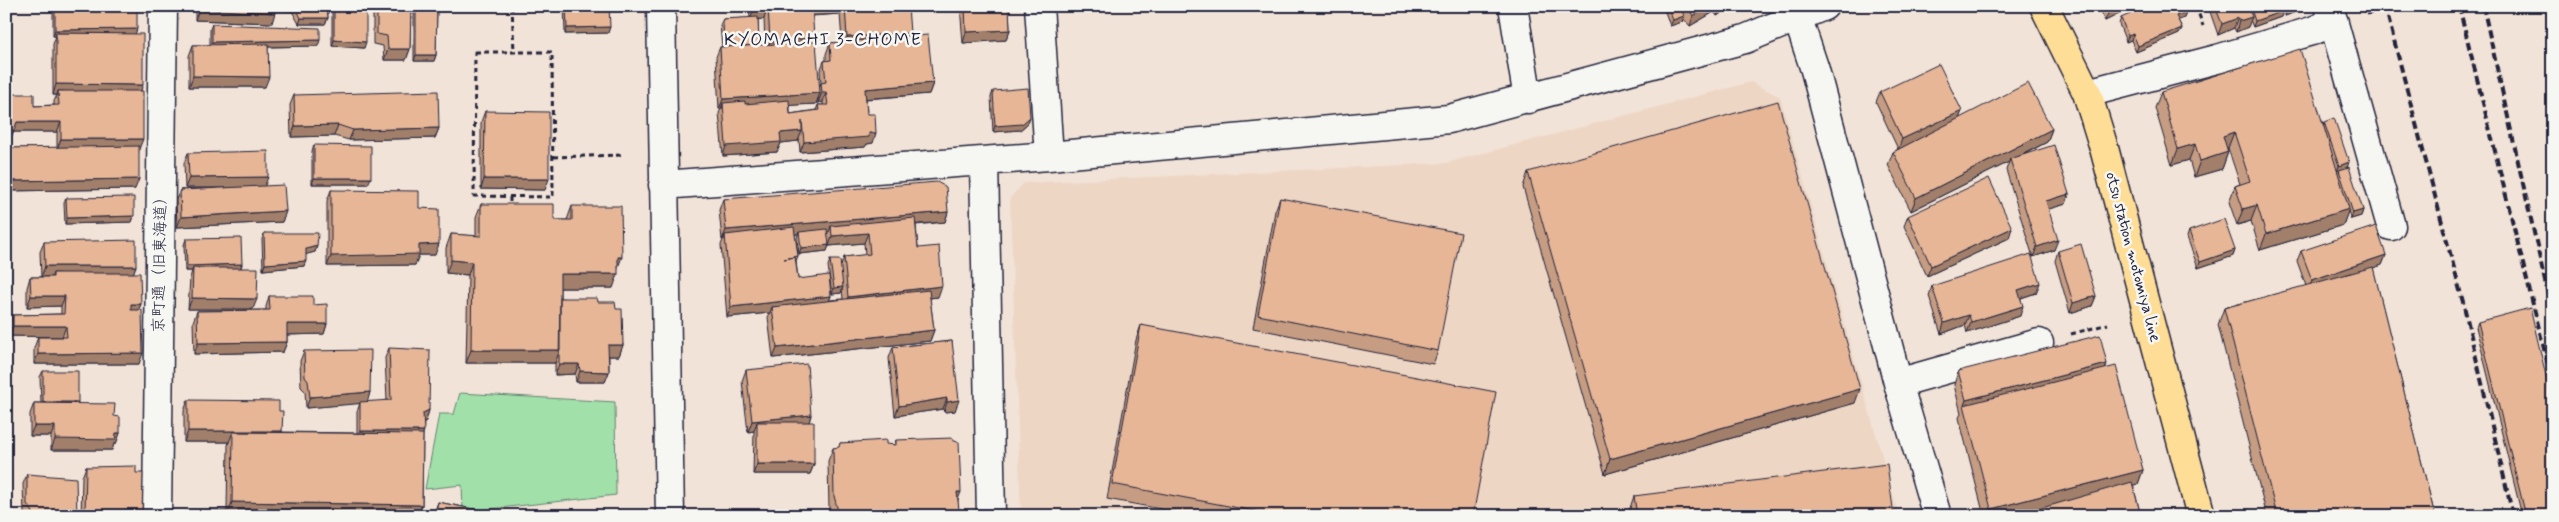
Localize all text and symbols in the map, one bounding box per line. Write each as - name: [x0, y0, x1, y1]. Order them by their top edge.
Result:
- district label: KYOMACHI 3-CHOME: [724, 28, 922, 52]
- street label: otsu station motomiya line: [2100, 170, 2166, 345]
- street label: 京町通（旧東海道）: [148, 189, 172, 333]

